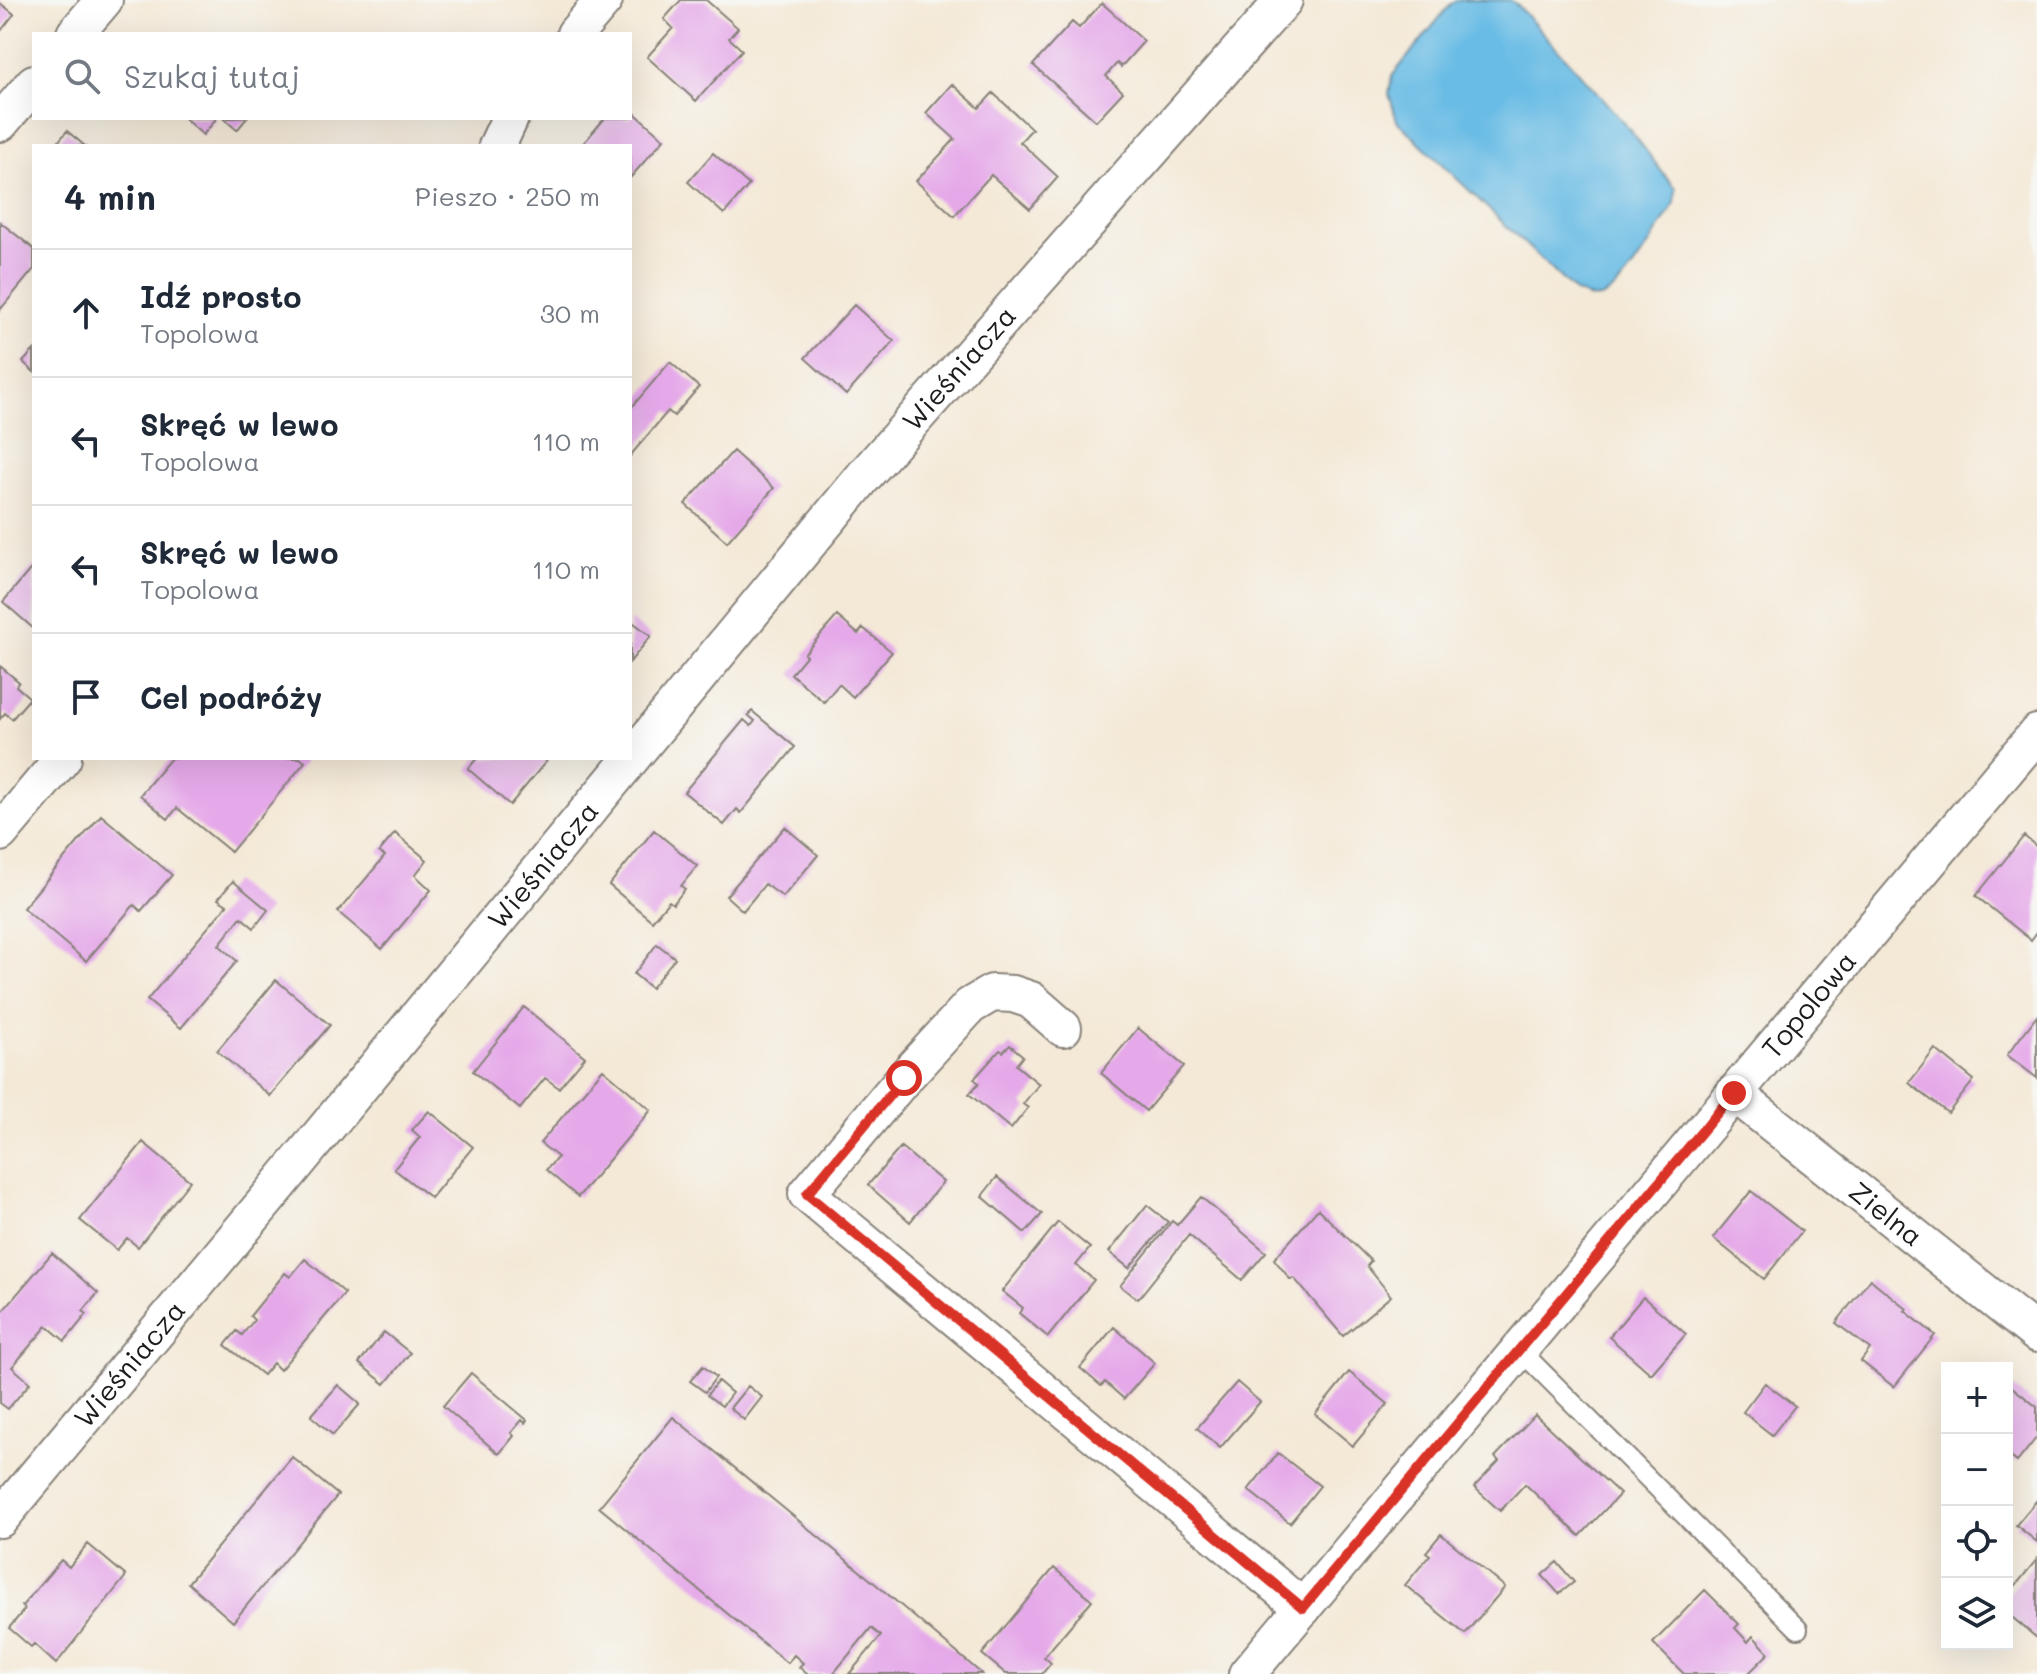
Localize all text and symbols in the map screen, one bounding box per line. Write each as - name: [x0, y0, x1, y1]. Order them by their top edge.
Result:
- search box: [32, 32, 632, 120]
- icon: search: [60, 54, 104, 98]
- text: Szukaj tutaj: [124, 56, 300, 96]
- text: 4 min: [64, 174, 156, 219]
- text: Pieszo · 250 m: [415, 179, 600, 213]
- text: Idź prosto: [140, 276, 301, 316]
- icon: ahead: [64, 291, 108, 335]
- text: 30 m: [540, 296, 600, 330]
- street label: Wieśniacza: [893, 298, 1023, 438]
- text: Topolowa: [140, 316, 260, 350]
- text: Skręć w lewo: [140, 404, 338, 444]
- icon: left: [64, 419, 108, 463]
- text: 110 m: [532, 424, 600, 458]
- text: Topolowa: [140, 444, 260, 478]
- text: Skręć w lewo: [140, 532, 338, 572]
- icon: left: [64, 547, 108, 591]
- text: 110 m: [532, 552, 600, 586]
- text: Topolowa: [140, 572, 260, 606]
- icon: arrive: [64, 675, 108, 719]
- text: Cel podróży: [140, 677, 322, 717]
- street label: Wieśniacza: [479, 793, 606, 936]
- street label: Topolowa: [1753, 943, 1863, 1065]
- route start: [886, 1060, 922, 1096]
- route end: [1716, 1075, 1752, 1111]
- street label: Zielna: [1842, 1173, 1931, 1253]
- street label: Wieśniacza: [65, 1292, 192, 1434]
- map controls: [1941, 1362, 2013, 1650]
- button: +: [1941, 1362, 2013, 1434]
- button: −: [1941, 1434, 2013, 1506]
- button: locate: [1941, 1506, 2013, 1578]
- button: layers: [1941, 1578, 2013, 1650]

